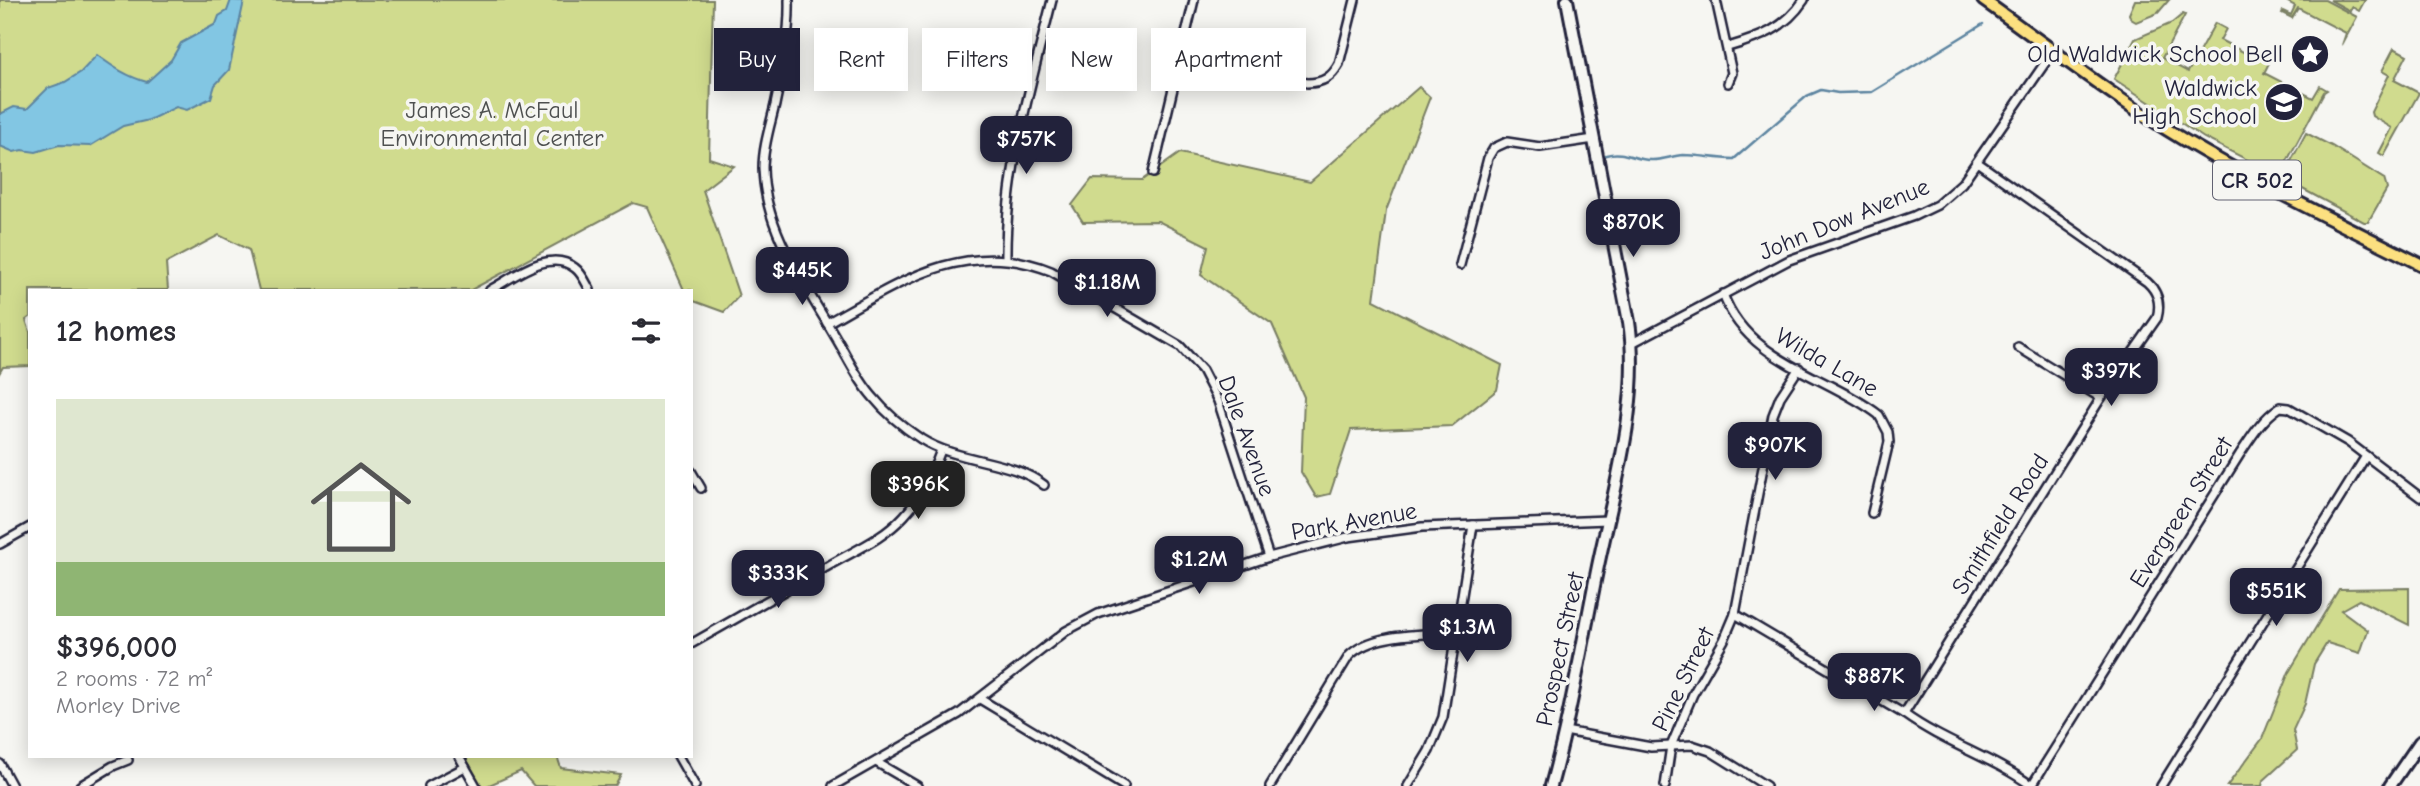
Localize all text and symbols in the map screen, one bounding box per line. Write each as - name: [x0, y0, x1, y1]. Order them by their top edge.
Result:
- chip: Buy: [714, 28, 800, 91]
- chip: Rent: [814, 28, 908, 91]
- chip: Filters: [922, 28, 1032, 91]
- chip: New: [1046, 28, 1137, 91]
- chip: Apartment: [1151, 28, 1306, 91]
- place icon: Old Waldwick School Bell: [2289, 33, 2331, 75]
- place label: Old Waldwick School Bell: [2027, 40, 2283, 68]
- place label: Waldwick High School: [2132, 74, 2257, 130]
- school or university icon: Waldwick High School: [2263, 81, 2305, 123]
- park label: James A. McFaul Environmental Center: [380, 96, 604, 152]
- pin: $757K: [977, 116, 1075, 176]
- text: $757K: [996, 125, 1056, 152]
- road number: CR 502: [2213, 160, 2301, 200]
- street label: John Dow Avenue: [1755, 172, 1933, 266]
- pin: $870K: [1584, 200, 1682, 259]
- text: $870K: [1602, 208, 1664, 235]
- pin: $445K: [753, 247, 851, 307]
- text: $445K: [772, 256, 832, 283]
- pin: $1.18M: [1050, 260, 1164, 319]
- text: $1.18M: [1074, 268, 1140, 295]
- icon: filters: [627, 312, 665, 350]
- text: 12 homes: [56, 314, 176, 349]
- street label: Wilda Lane: [1771, 321, 1883, 403]
- pin: $397K: [2062, 348, 2160, 408]
- text: $397K: [2081, 357, 2141, 384]
- street label: Dale Avenue: [1212, 372, 1282, 500]
- pin: $907K: [1726, 422, 1824, 482]
- text: $907K: [1744, 431, 1806, 458]
- street label: Evergreen Street: [2124, 431, 2239, 592]
- icon: home: [298, 444, 424, 570]
- street label: Smithfield Road: [1946, 449, 2054, 599]
- pin: $396K: [869, 462, 967, 521]
- text: $396K: [887, 470, 949, 497]
- street label: Park Avenue: [1289, 496, 1419, 546]
- pin: $1.2M: [1150, 536, 1248, 596]
- text: $1.2M: [1170, 545, 1228, 572]
- pin: $333K: [729, 550, 827, 610]
- text: $333K: [748, 559, 808, 586]
- street label: Prospect Street: [1530, 568, 1590, 728]
- pin: $551K: [2227, 568, 2325, 628]
- text: $551K: [2246, 577, 2306, 604]
- pin: $1.3M: [1418, 604, 1516, 664]
- text: $1.3M: [1439, 613, 1495, 640]
- street label: Pine Street: [1646, 621, 1721, 736]
- text: $396,000: [56, 630, 177, 665]
- pin: $887K: [1825, 654, 1923, 713]
- text: $887K: [1844, 662, 1904, 689]
- text: 2 rooms · 72 m²: [56, 665, 212, 692]
- text: Morley Drive: [56, 692, 181, 719]

